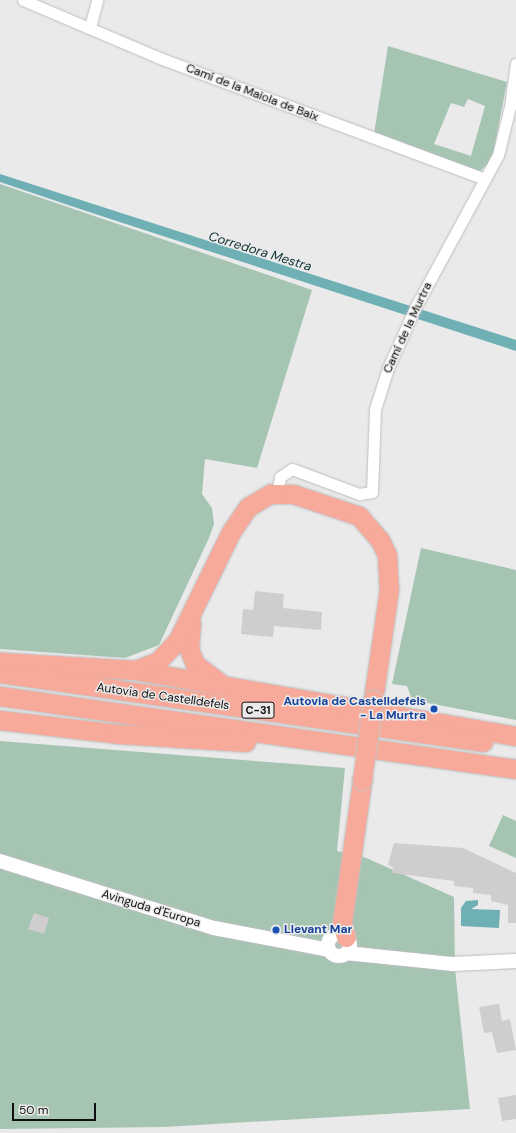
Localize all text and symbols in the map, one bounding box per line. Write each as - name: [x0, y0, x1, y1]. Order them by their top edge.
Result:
- street label: Camí de la Maiola de Baix: [184, 61, 320, 125]
- water label: Corredora Mestra: [206, 229, 314, 275]
- street label: Camí de la Murtra: [381, 280, 435, 376]
- street label: Autovia de Castelldefels: [96, 681, 230, 713]
- place label: Autovia de Castelldefels - La Murtra: [283, 695, 426, 723]
- road number: C-31: [241, 701, 275, 719]
- marker: Autovia de Castelldefels - La Murtra: [429, 704, 439, 714]
- street label: Avinguda d'Europa: [100, 887, 202, 931]
- place label: Llevant Mar: [284, 923, 352, 937]
- marker: Llevant Mar: [271, 925, 281, 935]
- scale bar: [14, 1095, 98, 1121]
- text: 50 m: [19, 1102, 48, 1118]

